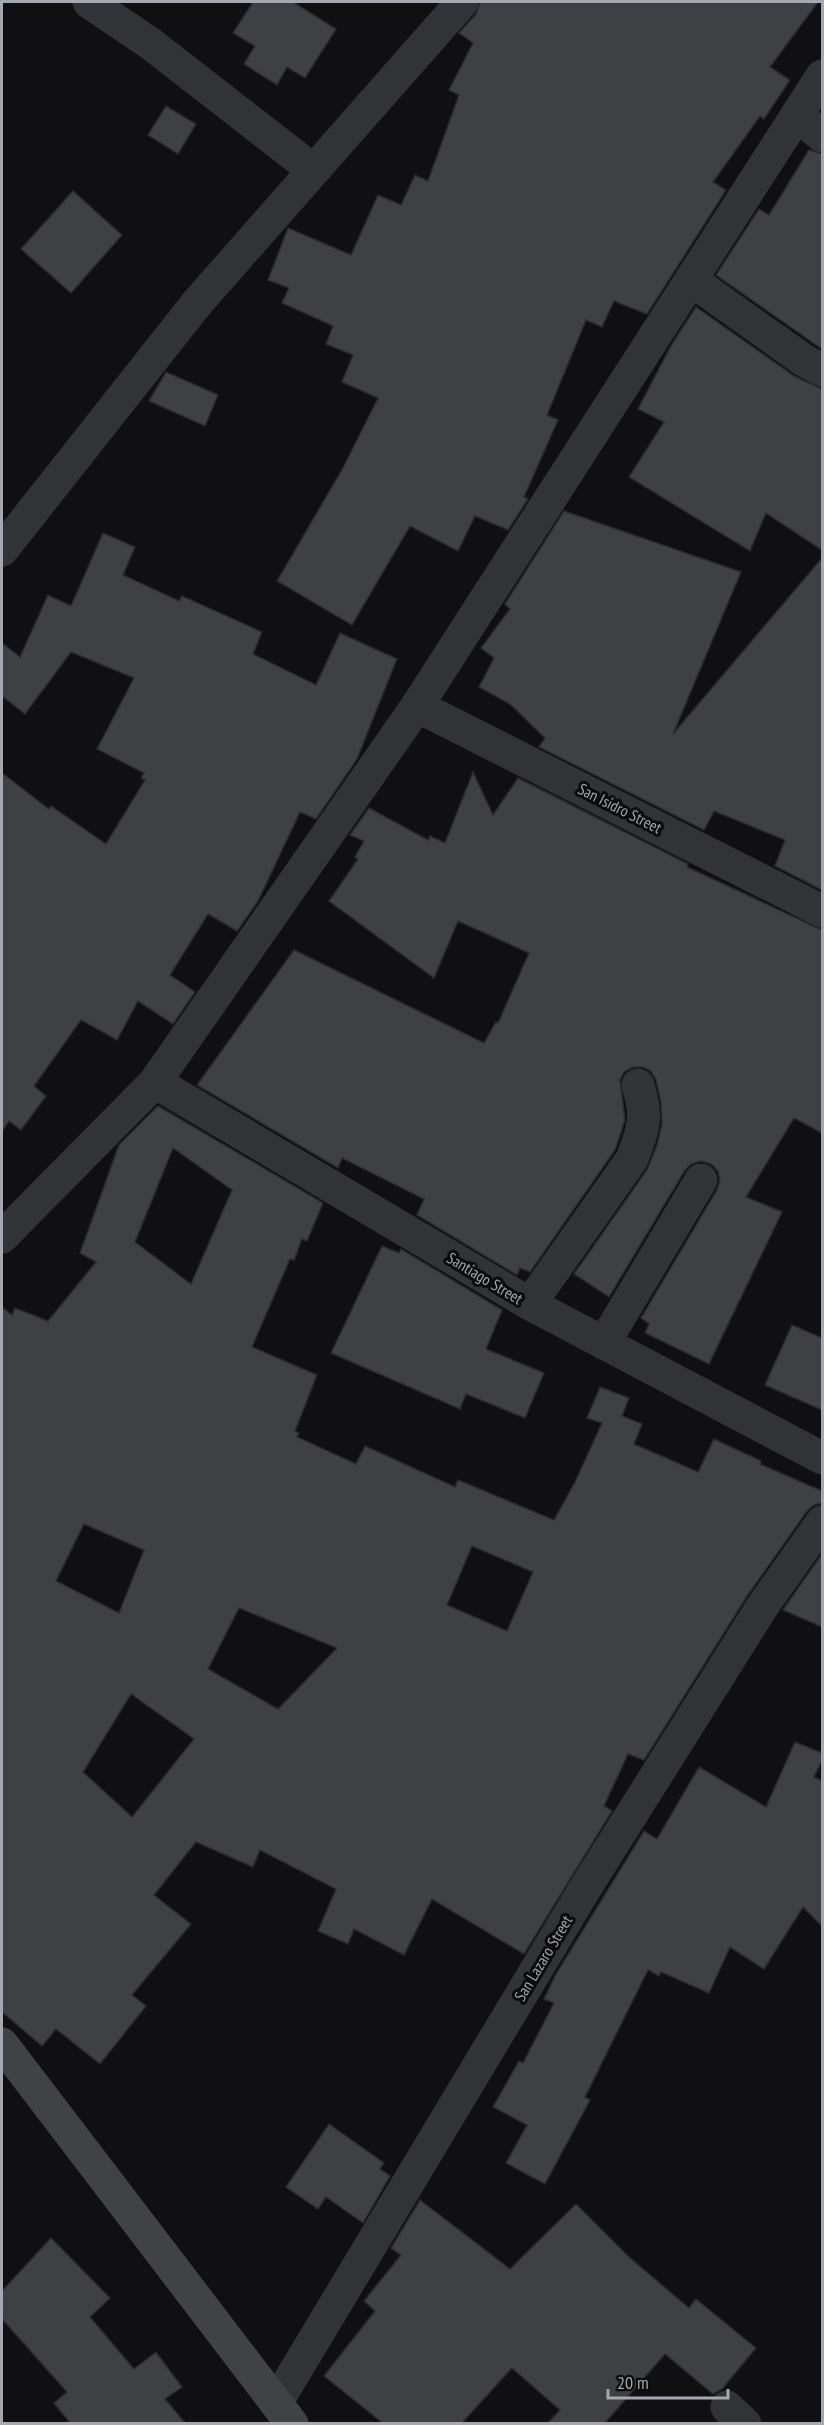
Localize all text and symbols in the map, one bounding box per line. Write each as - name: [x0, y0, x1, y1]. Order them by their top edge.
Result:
- street label: San Isidro Street: [575, 778, 666, 838]
- street label: Santiago Street: [443, 1248, 527, 1309]
- street label: San Lazaro Street: [510, 1911, 577, 2004]
- scale bar: [608, 2362, 728, 2400]
- text: 20 m: [617, 2371, 649, 2394]

